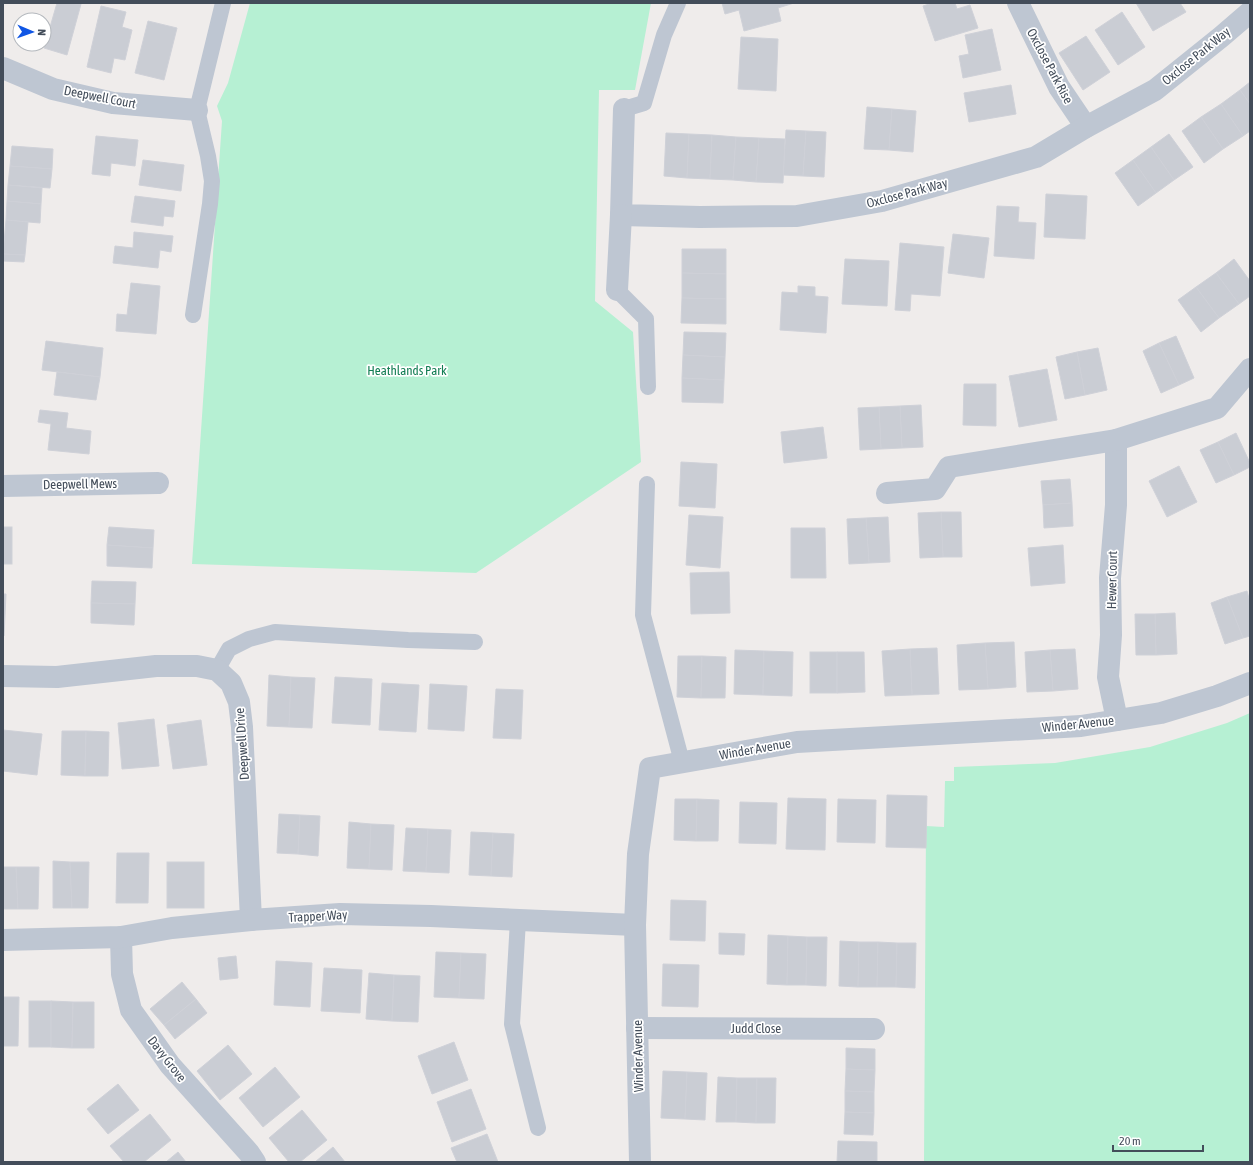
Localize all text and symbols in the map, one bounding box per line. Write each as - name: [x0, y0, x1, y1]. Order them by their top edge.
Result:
- north arrow: [12, 12, 52, 52]
- street label: Oxclose Park Way: [1159, 24, 1234, 88]
- street label: Oxclose Park Rise: [1024, 26, 1076, 106]
- text: N: [36, 29, 48, 36]
- street label: Deepwell Court: [63, 83, 137, 111]
- street label: Oxclose Park Way: [865, 175, 950, 211]
- park label: Heathlands Park: [367, 363, 447, 378]
- street label: Deepwell Mews: [43, 476, 118, 492]
- street label: Hewer Court: [1104, 551, 1120, 609]
- street label: Deepwell Drive: [232, 707, 252, 781]
- street label: Winder Avenue: [1041, 713, 1115, 735]
- street label: Winder Avenue: [718, 735, 792, 763]
- street label: Trapper Way: [288, 907, 348, 925]
- street label: Winder Avenue: [630, 1020, 646, 1092]
- street label: Judd Close: [731, 1021, 781, 1036]
- street label: Davy Grove: [145, 1033, 189, 1085]
- scale bar: [1113, 1127, 1203, 1153]
- text: 20 m: [1119, 1134, 1141, 1148]

